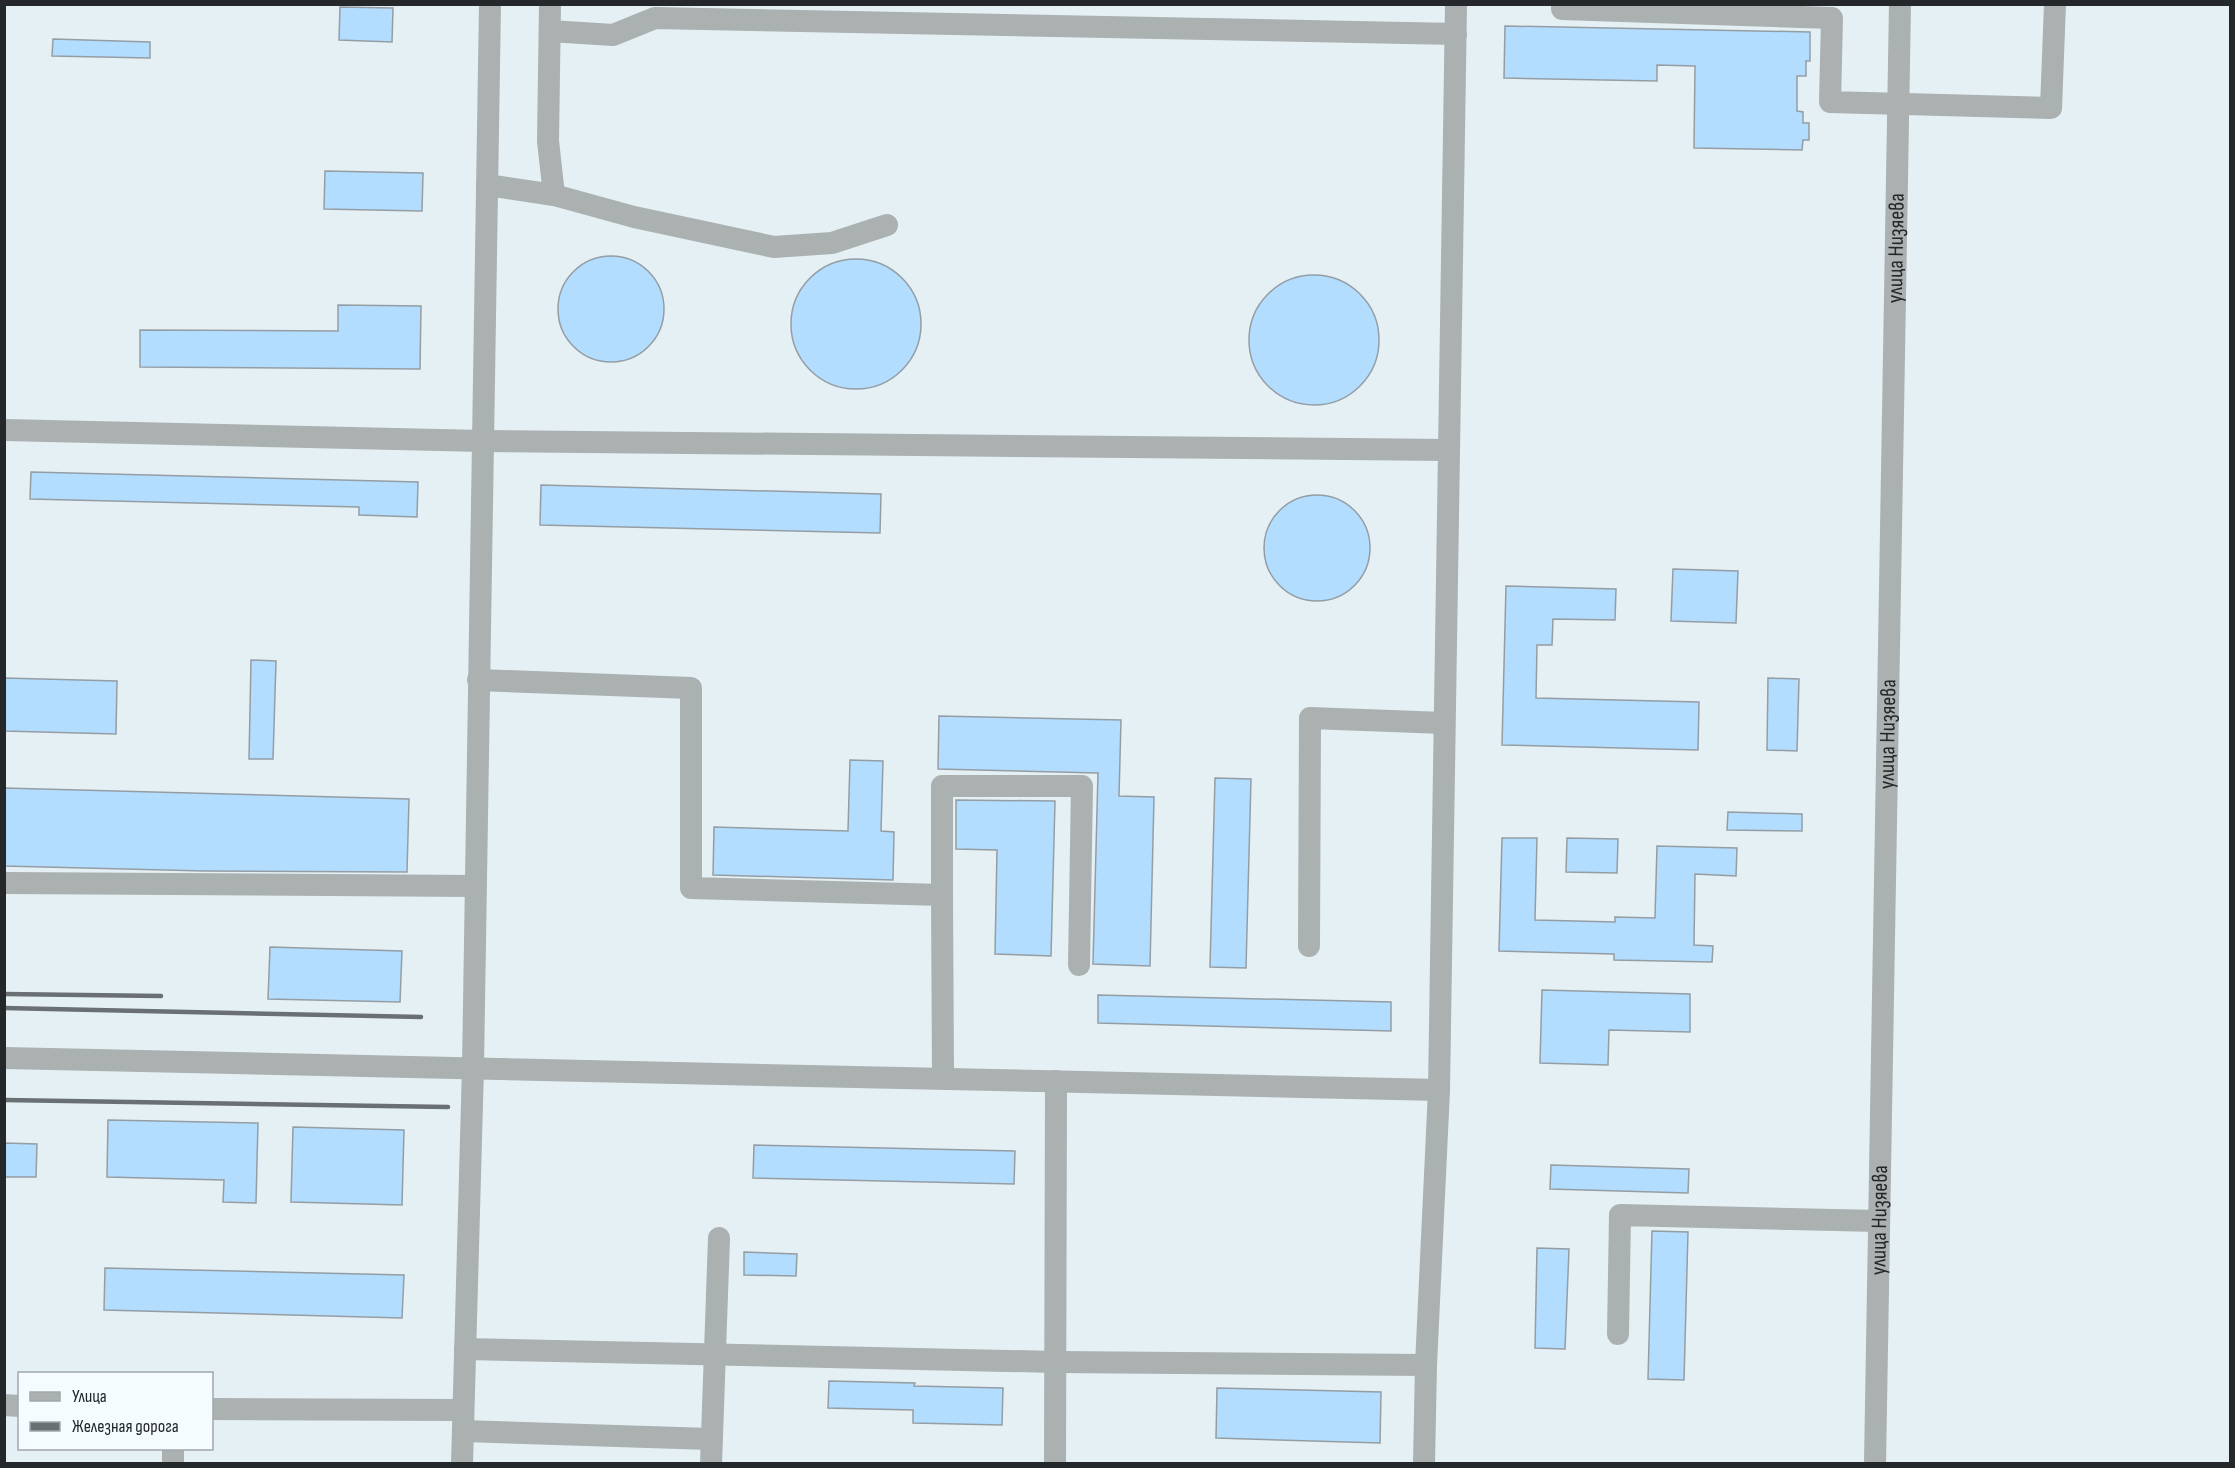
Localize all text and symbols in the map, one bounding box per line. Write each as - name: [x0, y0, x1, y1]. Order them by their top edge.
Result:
- street label: улица Низяева: [1881, 193, 1910, 303]
- street label: улица Низяева: [1873, 679, 1902, 789]
- street label: улица Низяева: [1865, 1165, 1894, 1275]
- legend: [18, 1372, 213, 1450]
- text: Улица: [72, 1386, 107, 1407]
- text: Железная дорога: [72, 1416, 179, 1437]

